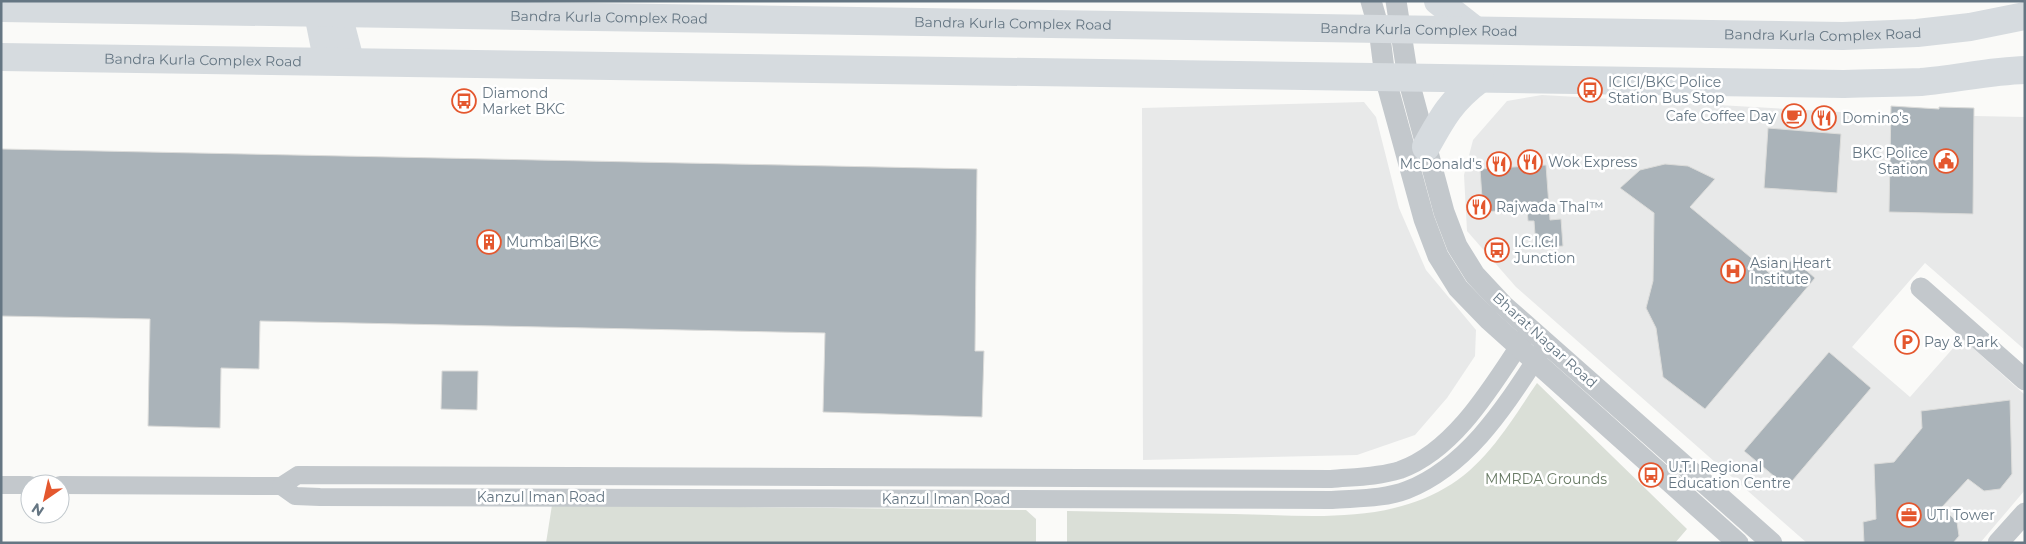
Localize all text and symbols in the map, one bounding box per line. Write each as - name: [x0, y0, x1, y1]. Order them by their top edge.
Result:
- street label: Bandra Kurla Complex Road: [510, 7, 708, 28]
- street label: Bandra Kurla Complex Road: [914, 13, 1112, 34]
- street label: Bandra Kurla Complex Road: [1320, 19, 1518, 40]
- street label: Bandra Kurla Complex Road: [1724, 24, 1922, 45]
- street label: Bandra Kurla Complex Road: [104, 50, 302, 70]
- place label: ICICI/BKC Police Station Bus Stop: [1608, 73, 1724, 107]
- bus stop icon: ICICI/BKC Police Station Bus Stop: [1577, 77, 1603, 103]
- place label: Diamond Market BKC: [482, 84, 565, 118]
- bus stop icon: Diamond Market BKC: [451, 88, 477, 114]
- cafe icon: Cafe Coffee Day: [1781, 103, 1807, 129]
- restaurant icon: Domino's: [1811, 105, 1837, 131]
- place label: Cafe Coffee Day: [1666, 107, 1776, 125]
- place label: Domino's: [1842, 109, 1909, 127]
- place label: BKC Police Station: [1852, 144, 1928, 178]
- public building icon: BKC Police Station: [1933, 148, 1959, 174]
- restaurant icon: Wok Express: [1517, 149, 1543, 175]
- restaurant icon: McDonald's: [1486, 151, 1512, 177]
- place label: Wok Express: [1548, 153, 1637, 171]
- place label: McDonald's: [1400, 155, 1482, 173]
- restaurant icon: Rajwada Thal™: [1466, 194, 1492, 220]
- place label: Rajwada Thal™: [1496, 198, 1604, 216]
- building icon: Mumbai BKC: [476, 229, 502, 255]
- place label: Mumbai BKC: [506, 233, 599, 251]
- place label: I.C.I.C.I Junction: [1513, 233, 1576, 267]
- bus stop icon: I.C.I.C.I Junction: [1484, 237, 1510, 263]
- place label: Asian Heart Institute: [1750, 254, 1832, 288]
- hospital icon: Asian Heart Institute: [1720, 258, 1746, 284]
- street label: Bharat Nagar Road: [1489, 288, 1601, 392]
- parking icon: Pay & Park: [1894, 329, 1920, 355]
- place label: Pay & Park: [1924, 333, 1999, 351]
- place label: U.T.I Regional Education Centre: [1668, 458, 1791, 492]
- bus stop icon: U.T.I Regional Education Centre: [1638, 462, 1664, 488]
- park label: MMRDA Grounds: [1485, 470, 1607, 488]
- north arrow: [20, 474, 70, 524]
- street label: Kanzul Iman Road: [477, 488, 605, 506]
- street label: Kanzul Iman Road: [882, 490, 1010, 508]
- text: N: [28, 499, 47, 520]
- office icon: UTI Tower: [1896, 502, 1922, 528]
- place label: UTI Tower: [1926, 506, 1995, 524]

